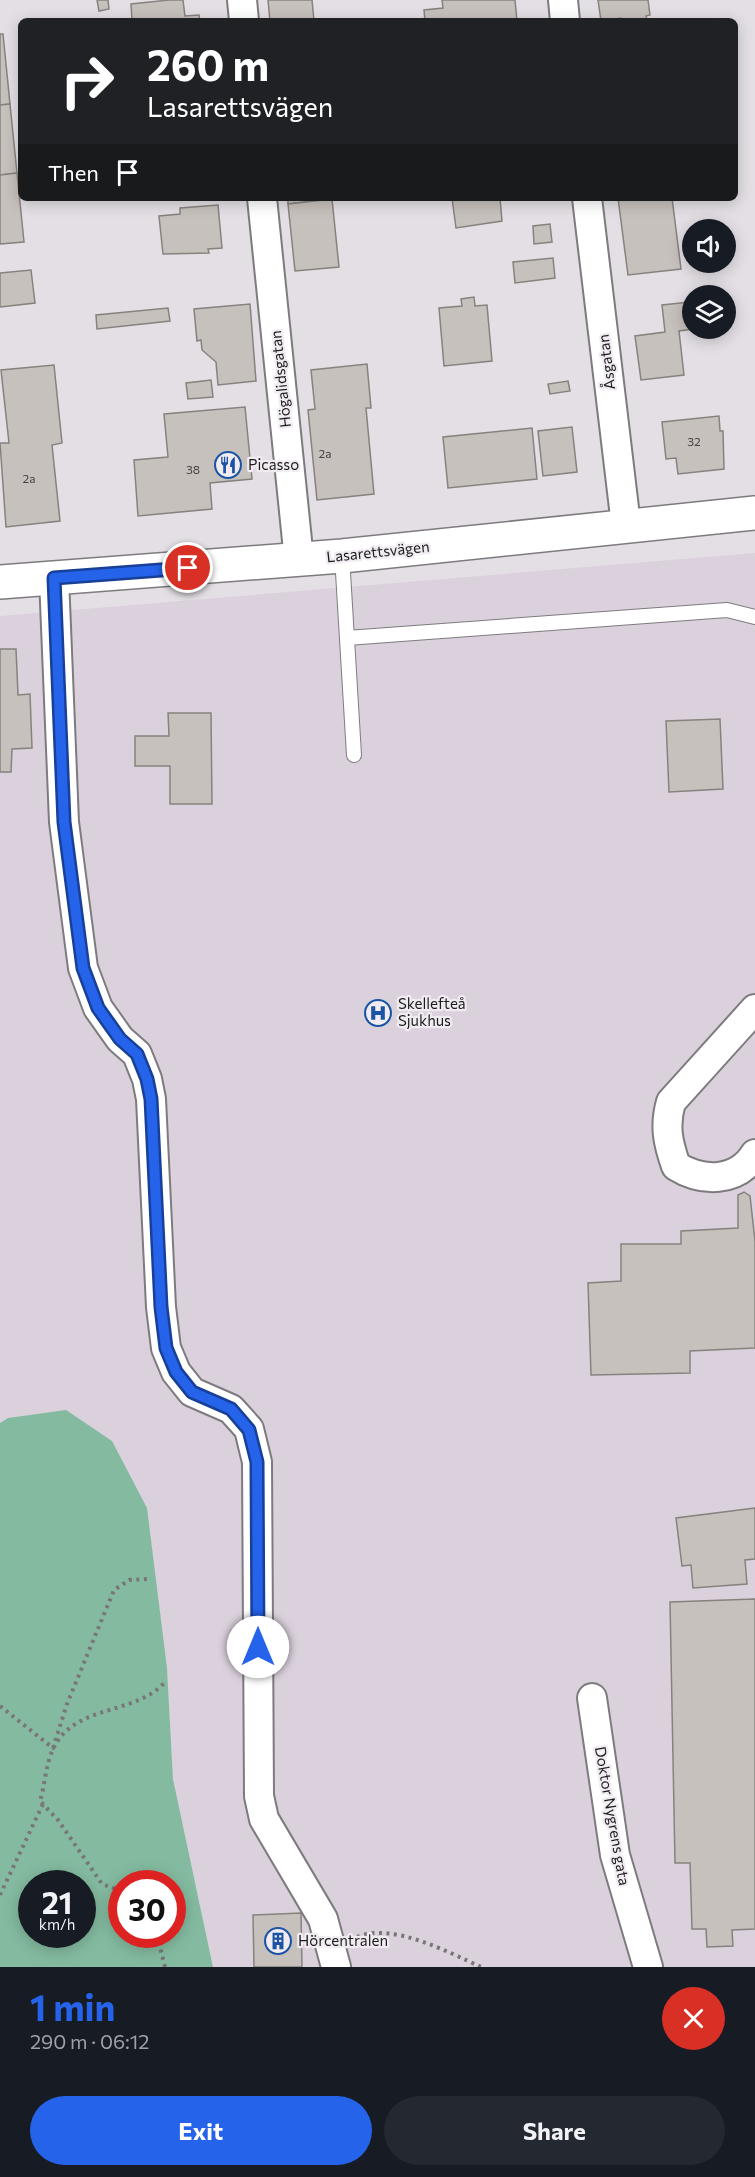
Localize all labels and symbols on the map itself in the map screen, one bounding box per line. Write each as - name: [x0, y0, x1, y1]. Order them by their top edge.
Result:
- street label: Högalidsgatan: [266, 330, 294, 429]
- street label: Åsgatan: [593, 333, 618, 391]
- house number: 32: [687, 434, 701, 448]
- house number: 2a: [319, 446, 331, 460]
- restaurant icon: Picasso: [213, 450, 243, 480]
- place label: Picasso: [248, 455, 299, 473]
- house number: 38: [186, 462, 200, 476]
- house number: 2a: [23, 471, 35, 485]
- street label: Lasarettsvägen: [326, 537, 430, 565]
- pin: [162, 542, 213, 593]
- place label: Skellefteå Sjukhus: [398, 994, 466, 1029]
- hospital icon: Skellefteå Sjukhus: [363, 998, 393, 1028]
- position arrow: [226, 1615, 290, 1679]
- street label: Doktor Nygrens gata: [592, 1745, 634, 1887]
- speed limit sign: 30: [108, 1870, 186, 1948]
- building icon: Hörcentralen: [263, 1926, 293, 1956]
- place label: Hörcentralen: [298, 1931, 388, 1949]

